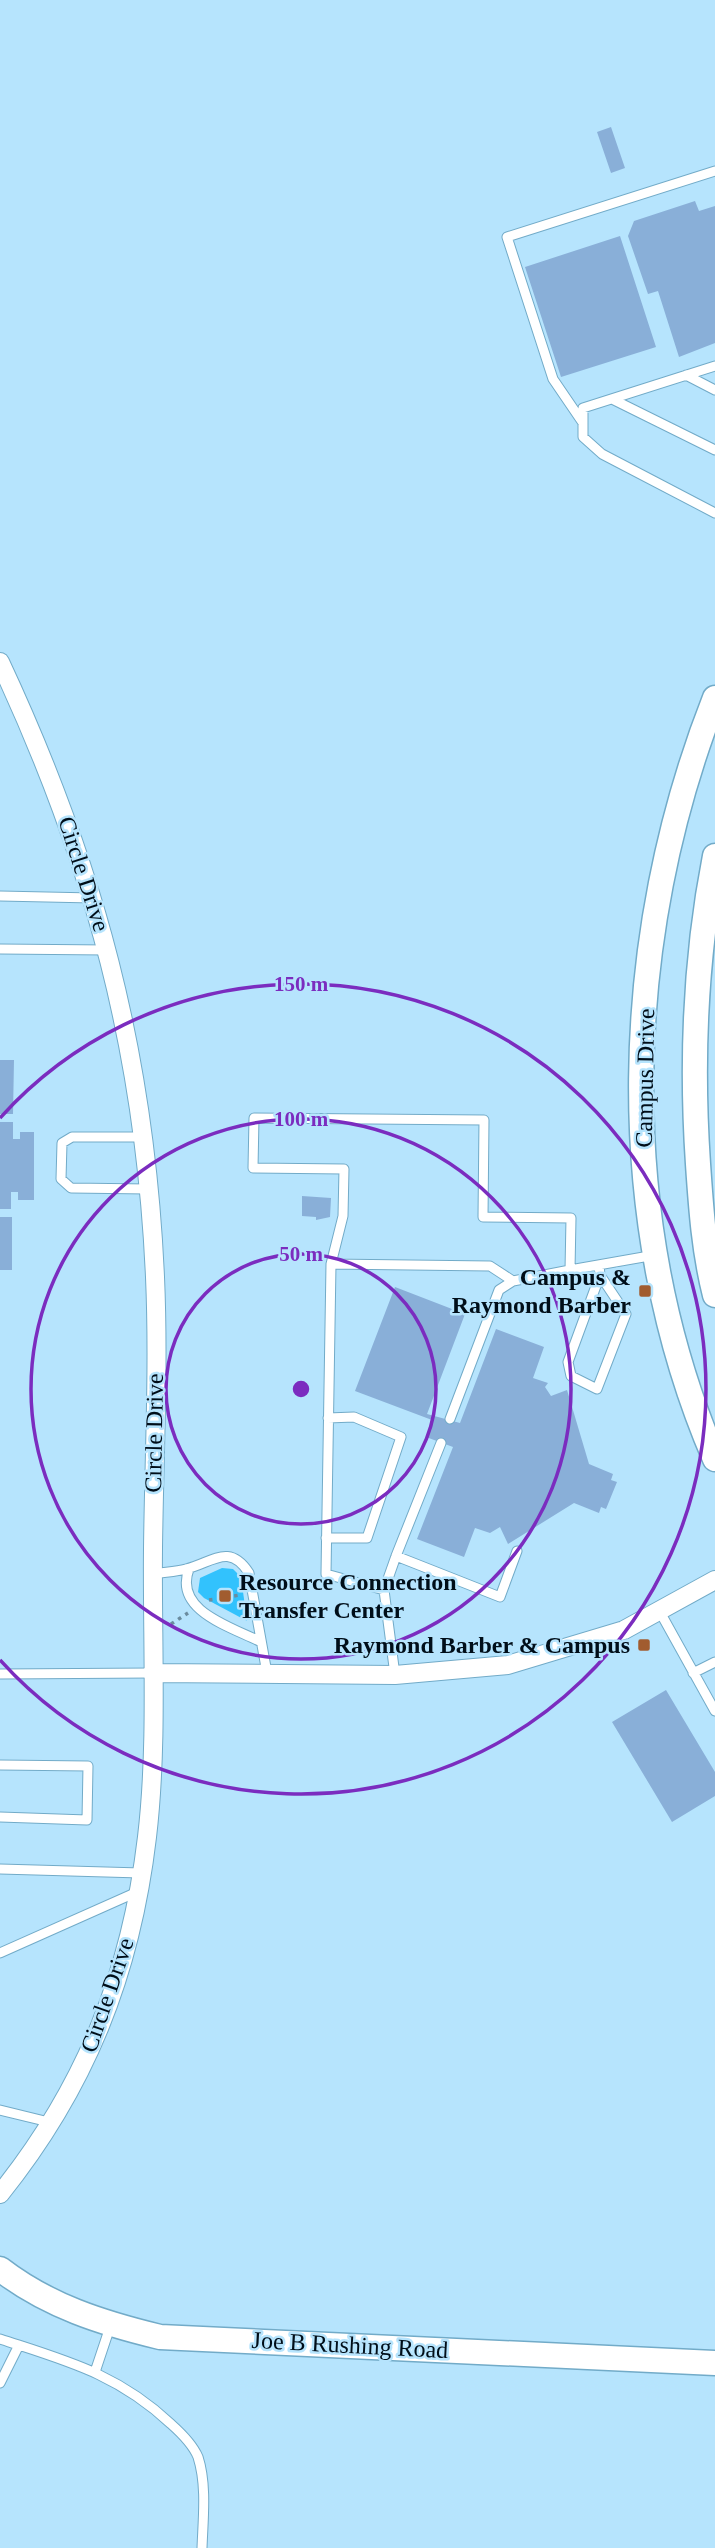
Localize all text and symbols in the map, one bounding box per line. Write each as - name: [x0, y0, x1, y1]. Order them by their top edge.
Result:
- street label: Circle Drive: [53, 813, 115, 935]
- text: 150 m: [274, 972, 329, 996]
- street label: Campus Drive: [631, 1008, 659, 1148]
- text: 100 m: [274, 1107, 329, 1131]
- text: 50 m: [279, 1242, 323, 1266]
- place label: Campus & Raymond Barber: [452, 1264, 631, 1318]
- marker: Campus & Raymond Barber: [637, 1283, 653, 1299]
- street label: Circle Drive: [140, 1373, 168, 1493]
- centre of rings: [289, 1377, 313, 1401]
- place label: Resource Connection Transfer Center: [239, 1569, 457, 1623]
- marker: Resource Connection Transfer Center: [217, 1588, 233, 1604]
- place label: Raymond Barber & Campus: [334, 1632, 630, 1658]
- marker: Raymond Barber & Campus: [636, 1637, 652, 1653]
- street label: Circle Drive: [75, 1934, 139, 2056]
- street label: Joe B Rushing Road: [251, 2327, 449, 2363]

